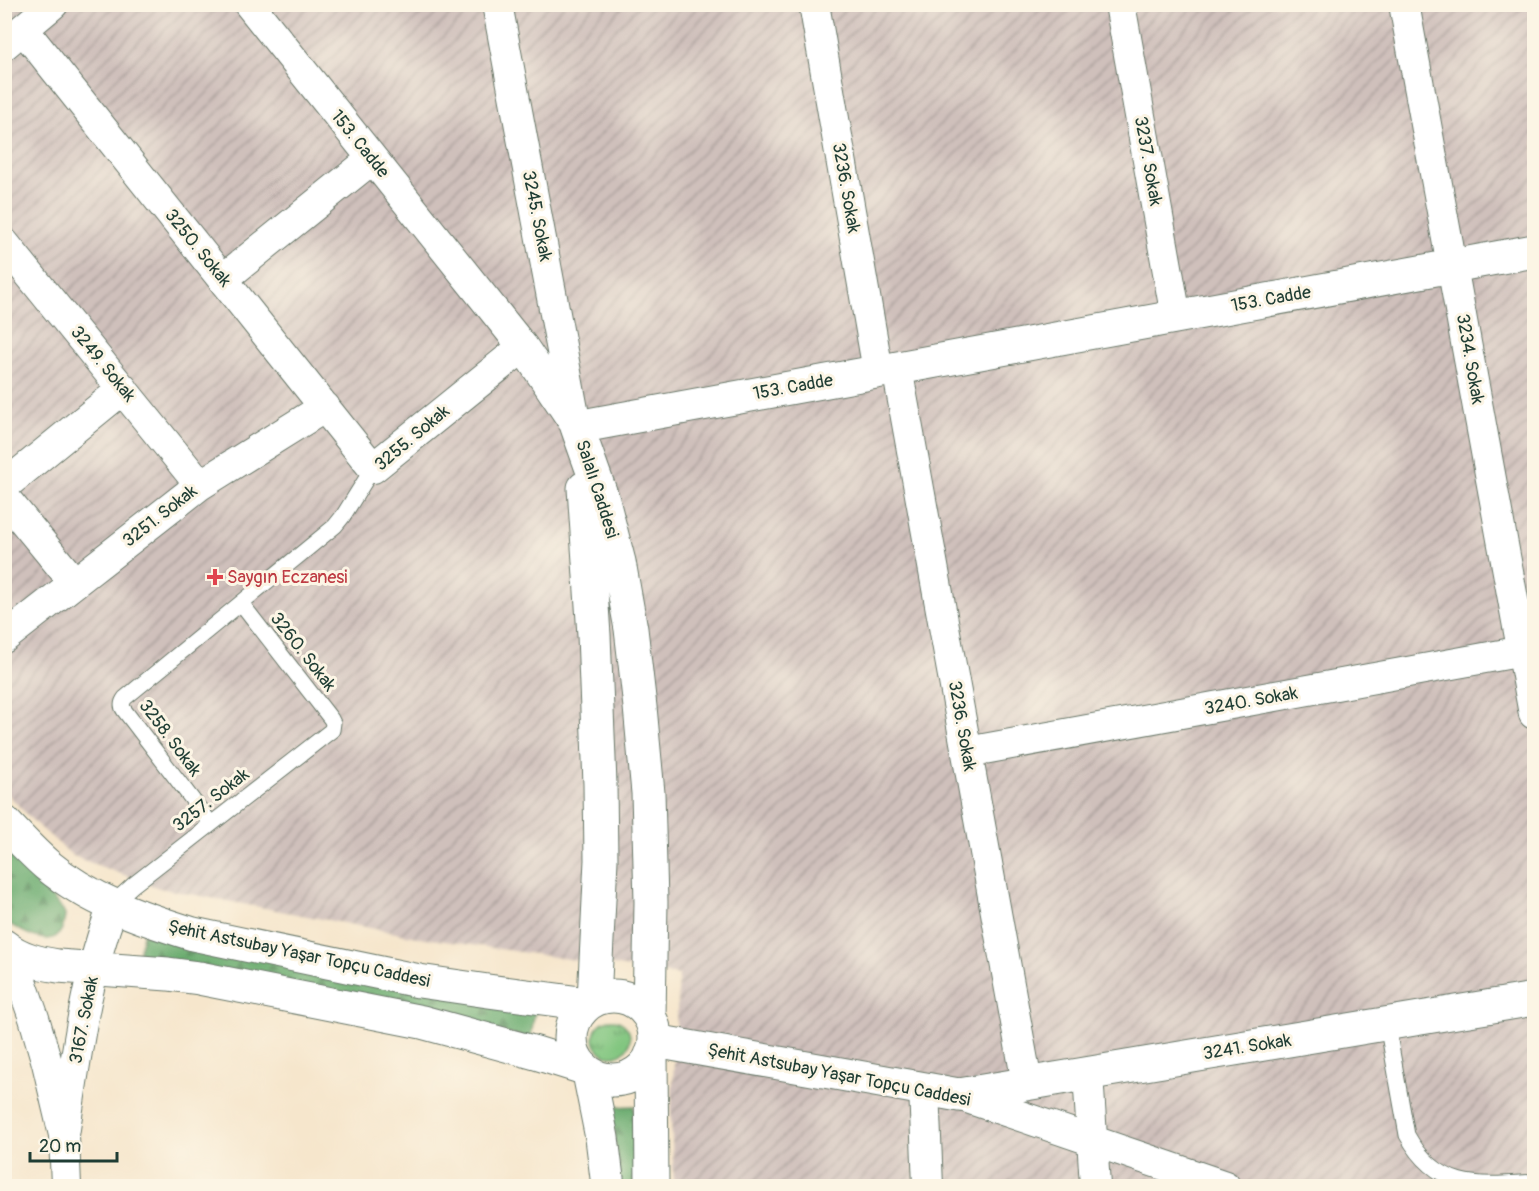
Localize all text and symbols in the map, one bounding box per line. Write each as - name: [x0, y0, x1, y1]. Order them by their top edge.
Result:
- street label: 153. Cadde: [326, 105, 394, 183]
- street label: 3237. Sokak: [1129, 114, 1167, 208]
- street label: 3236. Sokak: [827, 141, 865, 236]
- street label: 3245. Sokak: [517, 169, 557, 264]
- street label: 3250. Sokak: [160, 204, 237, 292]
- street label: 153. Cadde: [1229, 281, 1313, 317]
- street label: 3234. Sokak: [1451, 312, 1489, 407]
- street label: 3249. Sokak: [65, 321, 141, 407]
- street label: 153. Cadde: [751, 369, 835, 405]
- street label: 3255. Sokak: [370, 400, 455, 476]
- street label: Salalı Caddesi: [570, 437, 624, 541]
- street label: 3251. Sokak: [118, 479, 202, 552]
- place label: Saygın Eczanesi: [227, 566, 348, 589]
- marker: Saygın Eczanesi: [208, 570, 222, 584]
- street label: 3260. Sokak: [265, 608, 341, 697]
- street label: 3236. Sokak: [943, 679, 981, 774]
- street label: 3240. Sokak: [1203, 681, 1300, 721]
- street label: 3258. Sokak: [134, 695, 207, 781]
- street label: 3257. Sokak: [168, 763, 254, 837]
- street label: Şehit Astsubay Yaşar Topçu Caddesi: [166, 915, 432, 993]
- street label: 3167. Sokak: [64, 974, 104, 1066]
- street label: 3241. Sokak: [1201, 1029, 1293, 1065]
- street label: Şehit Astsubay Yaşar Topçu Caddesi: [706, 1038, 972, 1112]
- scale bar: [30, 1125, 117, 1163]
- text: 20 m: [39, 1135, 81, 1158]

